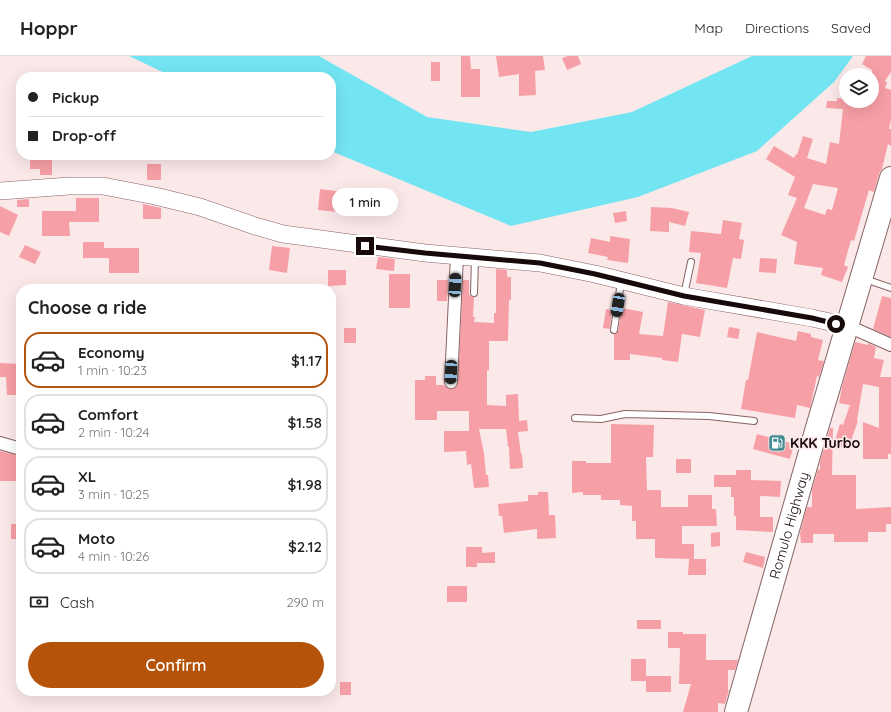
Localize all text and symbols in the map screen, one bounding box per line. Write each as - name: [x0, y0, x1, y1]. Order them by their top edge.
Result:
- text: Hoppr: [20, 16, 78, 40]
- text: Map: [694, 19, 723, 37]
- text: Directions: [745, 19, 809, 37]
- text: Saved: [831, 19, 871, 37]
- map controls: [839, 68, 879, 108]
- button: layers: [839, 68, 879, 108]
- text: Pickup: [52, 88, 99, 107]
- text: Drop-off: [52, 126, 116, 145]
- callout: 1 min: [332, 188, 398, 216]
- text: 1 min: [349, 194, 381, 210]
- route end: [356, 237, 374, 255]
- car: [448, 273, 462, 297]
- car: [610, 292, 626, 318]
- text: Choose a ride: [28, 296, 147, 319]
- route start: [827, 315, 845, 333]
- icon: car: [30, 342, 66, 378]
- text: Economy: [78, 343, 145, 362]
- text: $1.17: [291, 351, 322, 370]
- car: [444, 360, 458, 384]
- text: 1 min · 10:23: [78, 362, 147, 378]
- icon: car: [30, 404, 66, 440]
- text: Comfort: [78, 405, 139, 424]
- text: $1.58: [287, 413, 322, 432]
- text: 2 min · 10:24: [78, 424, 149, 440]
- fuel station icon: KKK Turbo: [767, 433, 787, 453]
- place label: KKK Turbo: [790, 434, 861, 452]
- icon: car: [30, 466, 66, 502]
- text: XL: [78, 467, 96, 486]
- street label: Romulo Highway: [765, 470, 813, 581]
- text: $1.98: [287, 475, 322, 494]
- text: 3 min · 10:25: [78, 486, 149, 502]
- icon: car: [30, 528, 66, 564]
- text: Moto: [78, 529, 115, 548]
- text: $2.12: [288, 537, 322, 556]
- text: 4 min · 10:26: [78, 548, 149, 564]
- icon: cash: [28, 591, 50, 613]
- text: Cash: [60, 593, 94, 612]
- text: 290 m: [286, 594, 324, 610]
- button: Confirm: [28, 642, 324, 688]

